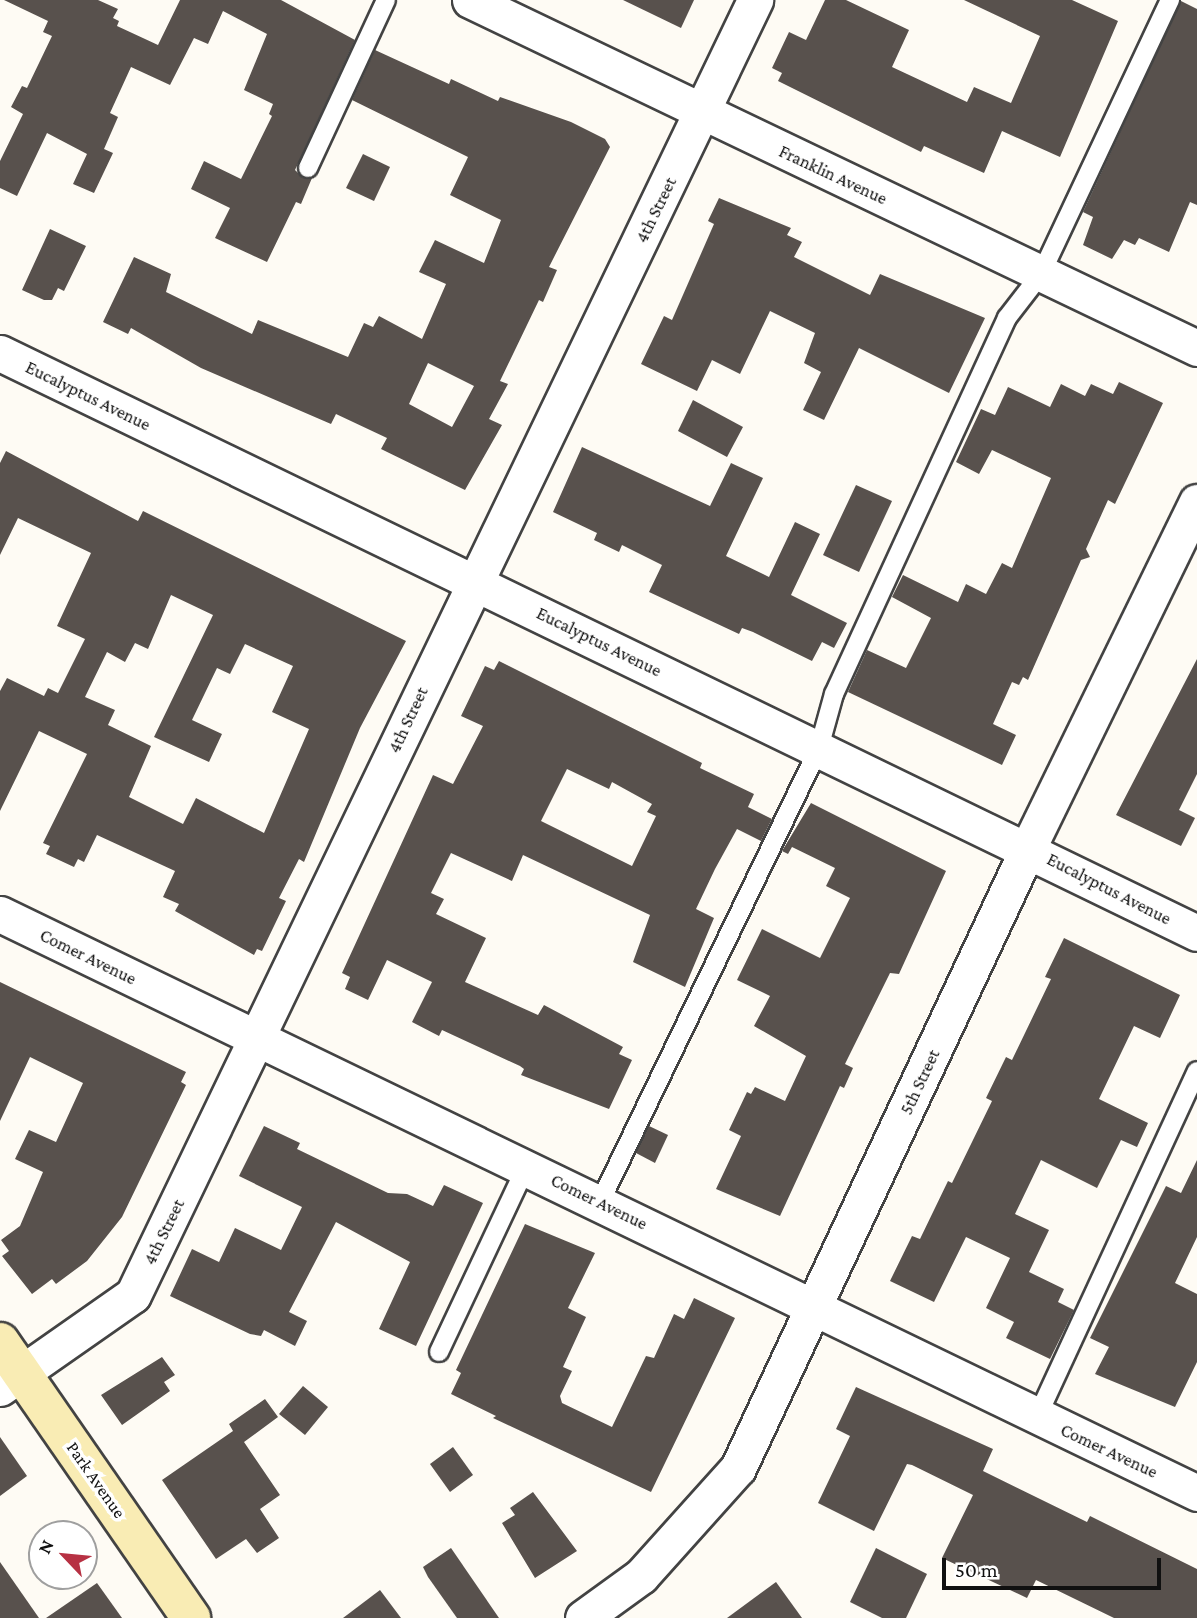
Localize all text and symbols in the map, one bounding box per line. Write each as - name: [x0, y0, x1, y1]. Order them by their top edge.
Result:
- street label: Franklin Avenue: [775, 141, 891, 209]
- street label: 4th Street: [631, 174, 681, 246]
- street label: Eucalyptus Avenue: [22, 356, 154, 436]
- street label: Eucalyptus Avenue: [533, 602, 665, 682]
- street label: 4th Street: [383, 684, 433, 756]
- street label: Eucalyptus Avenue: [1043, 848, 1175, 930]
- street label: Comer Avenue: [36, 924, 140, 990]
- street label: 5th Street: [896, 1046, 944, 1118]
- street label: Comer Avenue: [547, 1169, 651, 1235]
- street label: 4th Street: [139, 1196, 189, 1268]
- street label: Comer Avenue: [1057, 1419, 1161, 1483]
- street label: Park Avenue: [62, 1438, 130, 1522]
- north arrow: [28, 1520, 98, 1590]
- text: N: [33, 1536, 58, 1557]
- scale bar: [945, 1544, 1164, 1588]
- text: 50 m: [955, 1558, 998, 1582]

